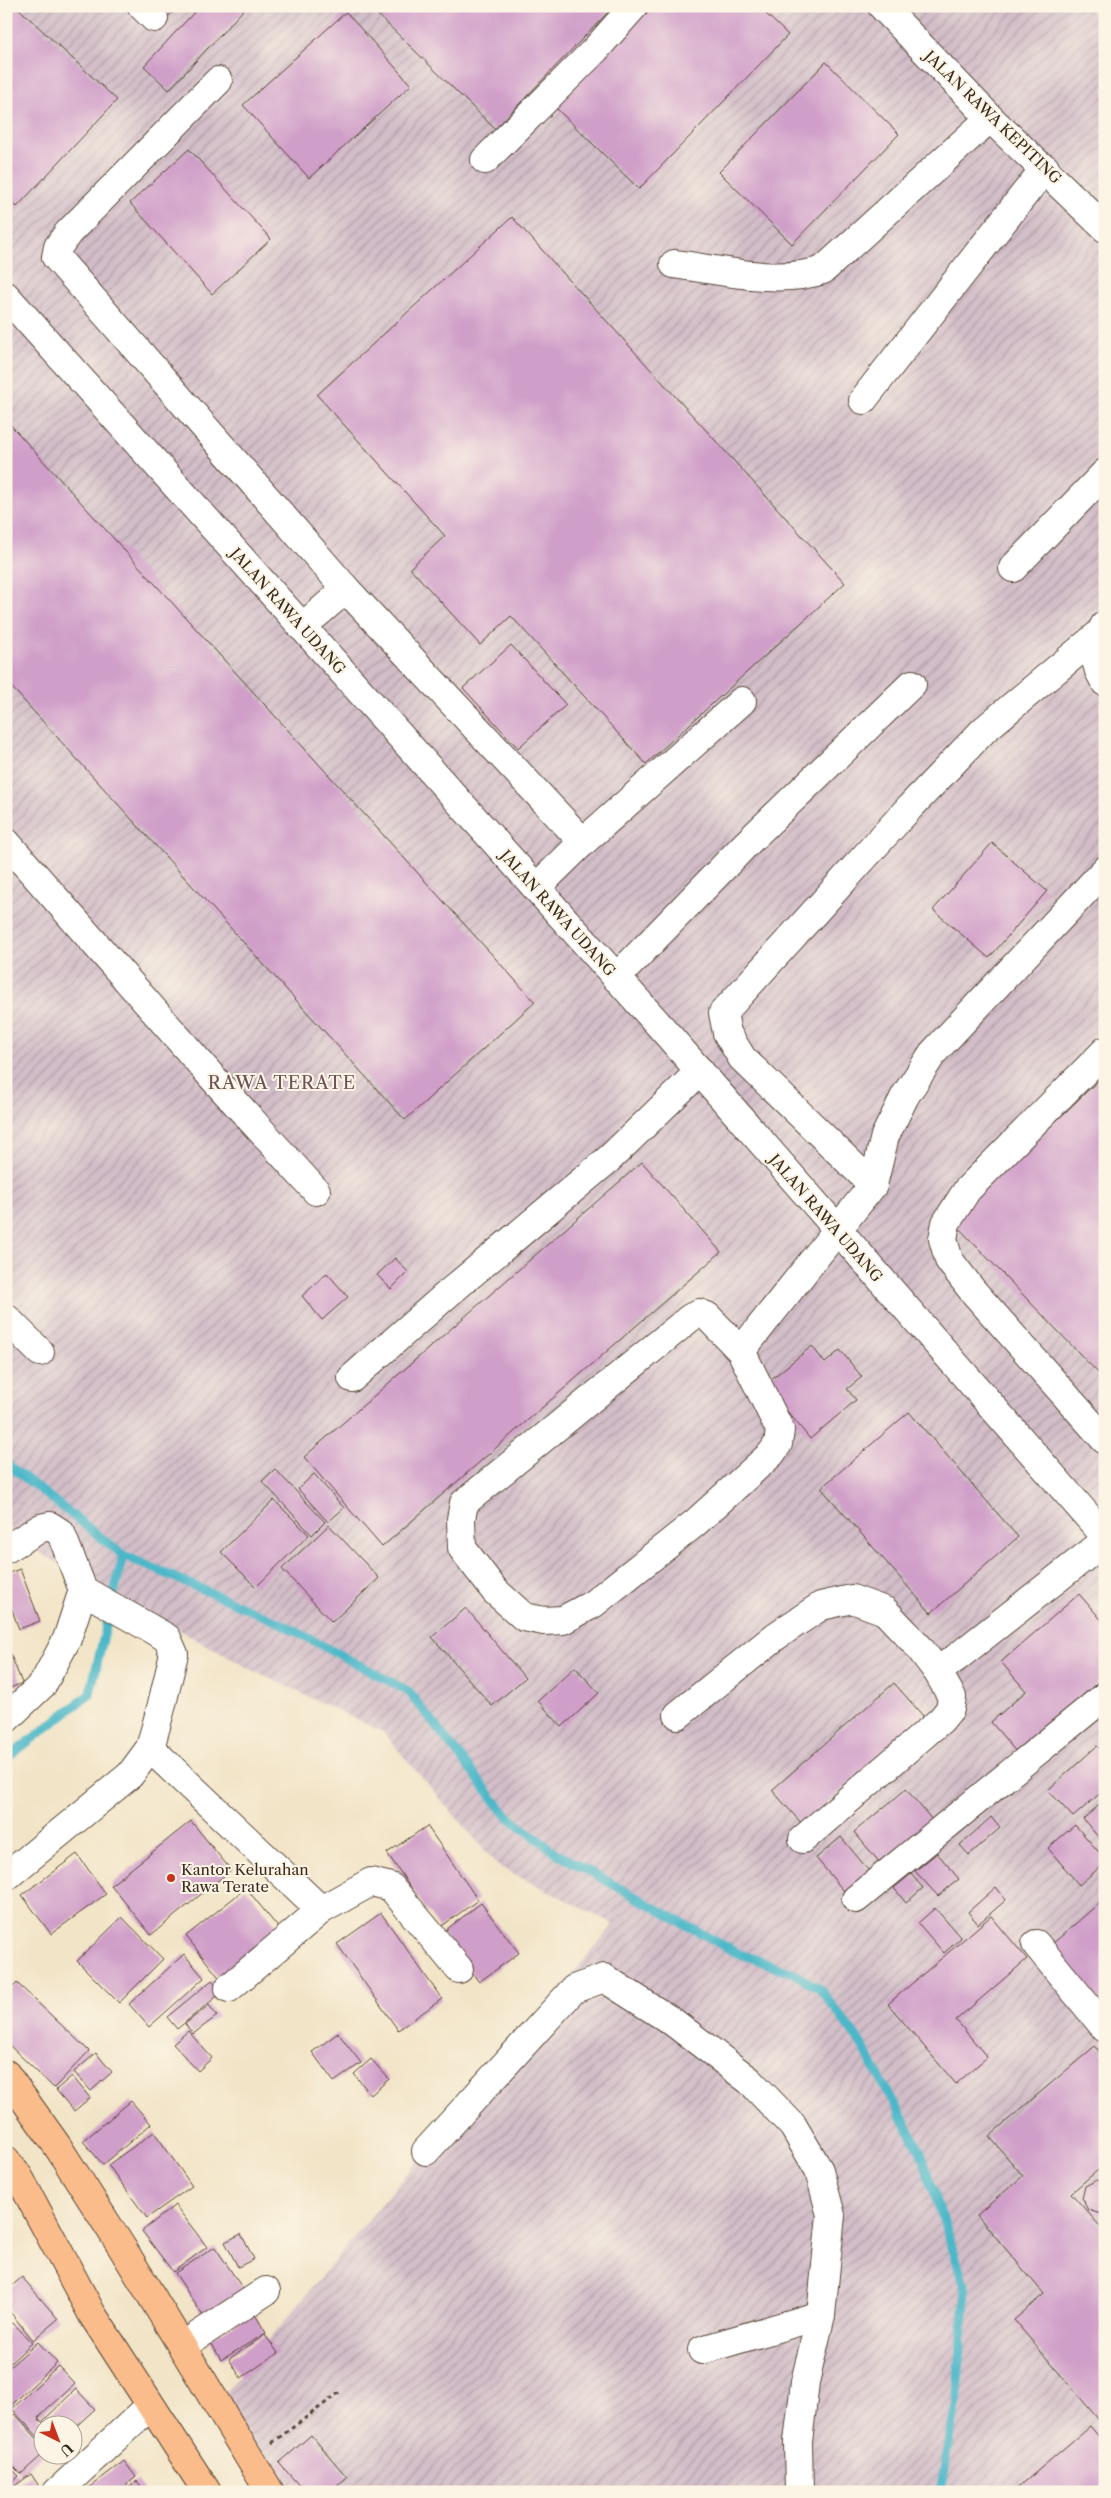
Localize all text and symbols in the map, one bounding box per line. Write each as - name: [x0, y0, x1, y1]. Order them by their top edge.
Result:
- street label: JALAN RAWA KEPITING: [919, 45, 1065, 187]
- street label: JALAN RAWA UDANG: [225, 542, 350, 678]
- street label: JALAN RAWA UDANG: [495, 844, 620, 980]
- district label: RAWA TERATE: [208, 1072, 356, 1094]
- street label: JALAN RAWA UDANG: [764, 1149, 887, 1286]
- place label: Kantor Kelurahan Rawa Terate: [181, 1860, 309, 1896]
- marker: Kantor Kelurahan Rawa Terate: [165, 1872, 177, 1884]
- north arrow: [32, 2416, 82, 2466]
- text: U: [56, 2439, 77, 2461]

